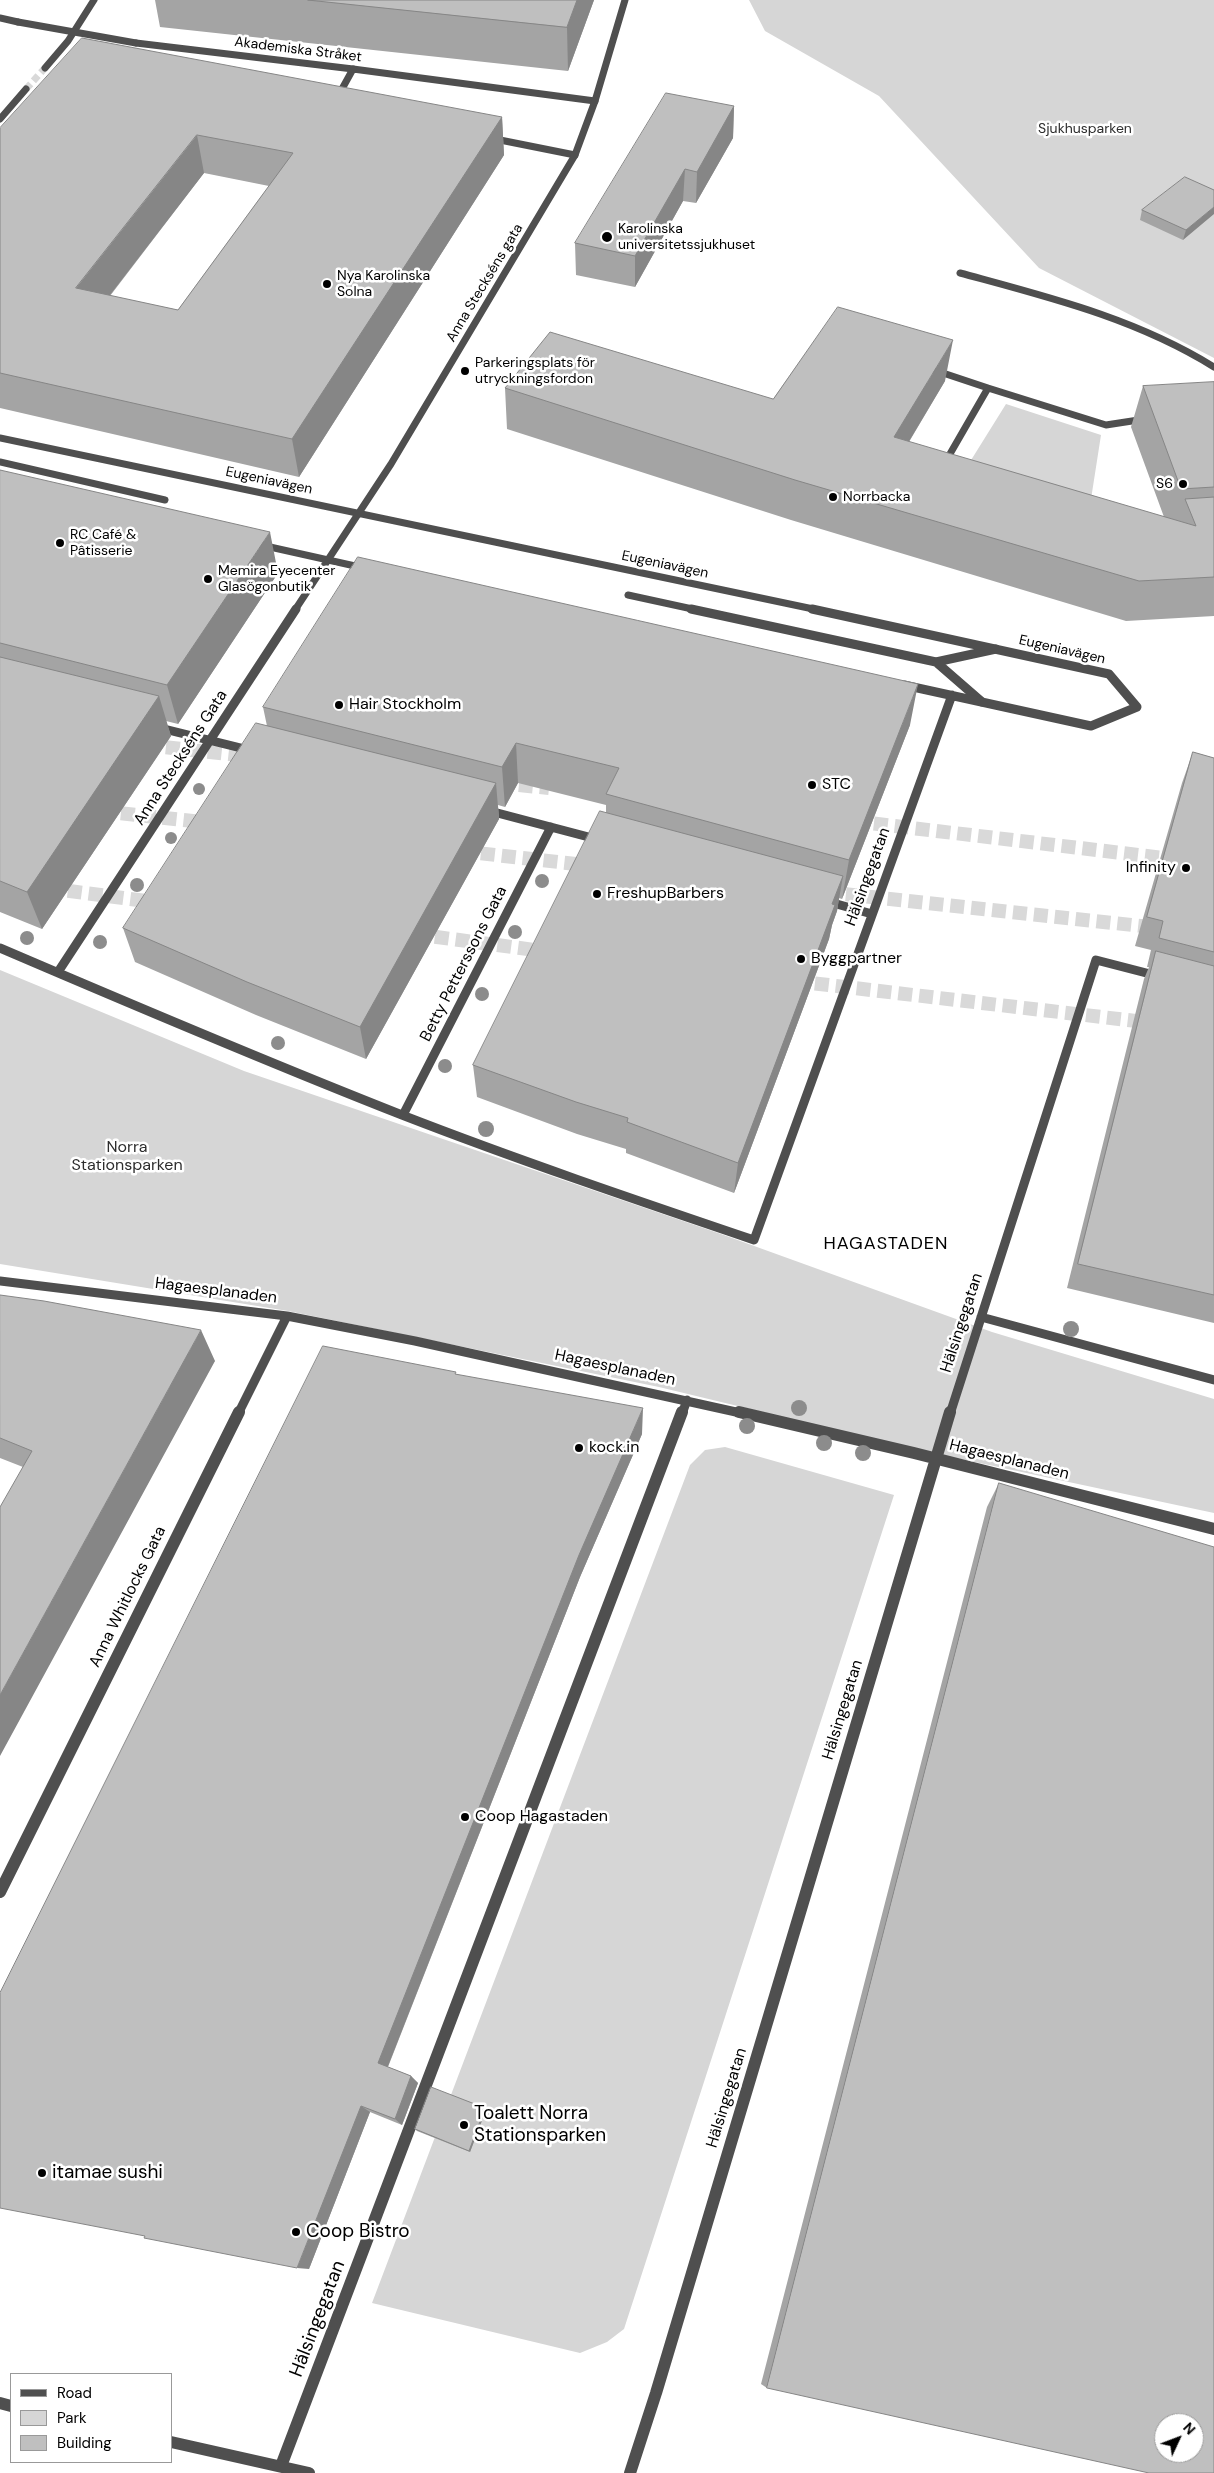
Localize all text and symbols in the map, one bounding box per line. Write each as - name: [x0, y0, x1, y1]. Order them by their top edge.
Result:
- street label: Akademiska Stråket: [233, 34, 363, 66]
- park label: Sjukhusparken: [1038, 121, 1132, 137]
- street label: Anna Steckséns gata: [443, 221, 527, 345]
- place label: Karolinska universitetssjukhuset: [618, 221, 755, 253]
- marker: Karolinska universitetssjukhuset: [600, 230, 614, 244]
- place label: Nya Karolinska Solna: [337, 268, 430, 300]
- marker: Nya Karolinska Solna: [321, 278, 333, 290]
- place label: Parkeringsplats för utryckningsfordon: [475, 355, 595, 388]
- marker: Parkeringsplats för utryckningsfordon: [459, 365, 471, 377]
- street label: Eugeniavägen: [224, 464, 314, 498]
- place label: S6: [1156, 476, 1173, 492]
- marker: S6: [1177, 478, 1189, 490]
- place label: Norrbacka: [843, 489, 910, 505]
- marker: Norrbacka: [827, 491, 839, 503]
- place label: RC Café & Pâtisserie: [70, 527, 136, 560]
- marker: RC Café & Pâtisserie: [54, 537, 66, 549]
- street label: Eugeniavägen: [620, 548, 710, 582]
- place label: Memira Eyecenter Glasögonbutik: [218, 563, 335, 596]
- marker: Memira Eyecenter Glasögonbutik: [202, 573, 214, 585]
- street label: Eugeniavägen: [1017, 632, 1107, 668]
- street label: Anna Steckséns Gata: [130, 687, 232, 829]
- place label: Hair Stockholm: [349, 695, 461, 715]
- marker: Hair Stockholm: [333, 699, 345, 711]
- place label: STC: [822, 775, 851, 795]
- marker: STC: [806, 779, 818, 791]
- street label: Hälsingegatan: [841, 825, 895, 929]
- place label: Infinity: [1126, 858, 1176, 878]
- marker: Infinity: [1180, 862, 1192, 874]
- street label: Betty Petterssons Gata: [416, 883, 512, 1045]
- place label: FreshupBarbers: [607, 884, 724, 904]
- marker: FreshupBarbers: [591, 888, 603, 900]
- place label: Byggpartner: [811, 949, 902, 969]
- marker: Byggpartner: [795, 953, 807, 965]
- park label: Norra Stationsparken: [71, 1138, 183, 1176]
- district label: HAGASTADEN: [822, 1233, 950, 1255]
- street label: Hälsingegatan: [937, 1271, 987, 1375]
- street label: Hagaesplanaden: [154, 1274, 278, 1308]
- street label: Hagaesplanaden: [553, 1346, 677, 1390]
- street label: Hagaesplanaden: [947, 1436, 1071, 1484]
- place label: kock.in: [589, 1438, 639, 1458]
- marker: kock.in: [573, 1442, 585, 1454]
- street label: Anna Whitlocks Gata: [86, 1523, 170, 1671]
- street label: Hälsingegatan: [819, 1658, 867, 1762]
- place label: Coop Hagastaden: [475, 1807, 608, 1827]
- marker: Coop Hagastaden: [459, 1811, 471, 1823]
- street label: Hälsingegatan: [703, 2046, 751, 2150]
- place label: Toalett Norra Stationsparken: [474, 2103, 606, 2147]
- marker: Toalett Norra Stationsparken: [458, 2119, 470, 2131]
- place label: itamae sushi: [52, 2162, 163, 2184]
- marker: itamae sushi: [36, 2167, 48, 2179]
- place label: Coop Bistro: [306, 2221, 410, 2243]
- marker: Coop Bistro: [290, 2226, 302, 2238]
- street label: Hälsingegatan: [285, 2258, 351, 2380]
- legend: [10, 2373, 172, 2463]
- text: Road: [57, 2383, 92, 2403]
- text: Park: [57, 2408, 87, 2428]
- north arrow: [1154, 2413, 1204, 2463]
- text: N: [1179, 2419, 1199, 2438]
- text: Building: [57, 2433, 112, 2453]

